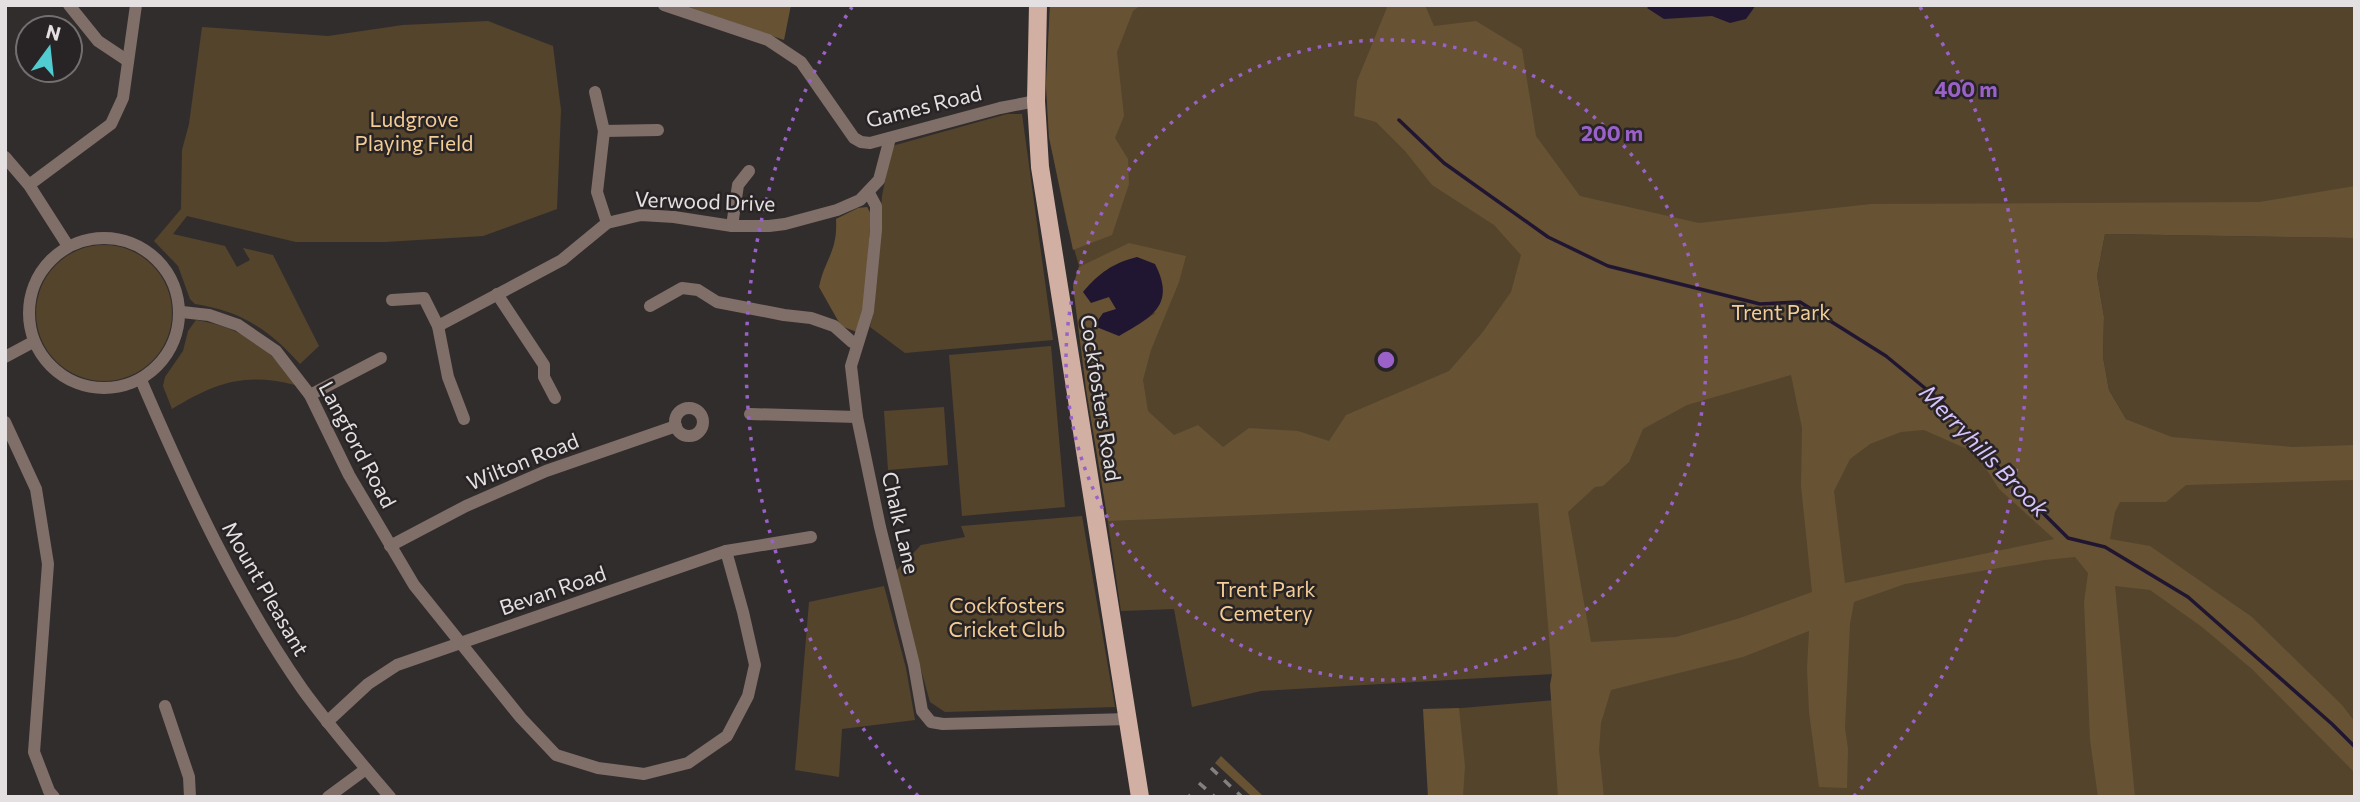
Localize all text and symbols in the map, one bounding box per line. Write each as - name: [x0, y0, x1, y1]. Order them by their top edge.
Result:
- north arrow: [14, 14, 84, 84]
- text: N: [44, 19, 63, 45]
- text: 400 m: [1934, 76, 1998, 101]
- street label: Games Road: [863, 79, 984, 132]
- park label: Ludgrove Playing Field: [355, 106, 473, 155]
- text: 200 m: [1581, 120, 1643, 145]
- street label: Verwood Drive: [634, 186, 776, 215]
- park label: Trent Park: [1731, 299, 1831, 324]
- street label: Cockfosters Road: [1076, 313, 1127, 483]
- centre of rings: [1374, 348, 1398, 372]
- street label: Langford Road: [314, 377, 402, 512]
- water label: Merryhills Brook: [1914, 378, 2055, 523]
- street label: Wilton Road: [463, 427, 582, 494]
- street label: Chalk Lane: [878, 469, 925, 576]
- street label: Mount Pleasant: [218, 517, 315, 660]
- street label: Bevan Road: [496, 560, 609, 619]
- park label: Trent Park Cemetery: [1216, 576, 1316, 625]
- park label: Cockfosters Cricket Club: [949, 592, 1065, 641]

